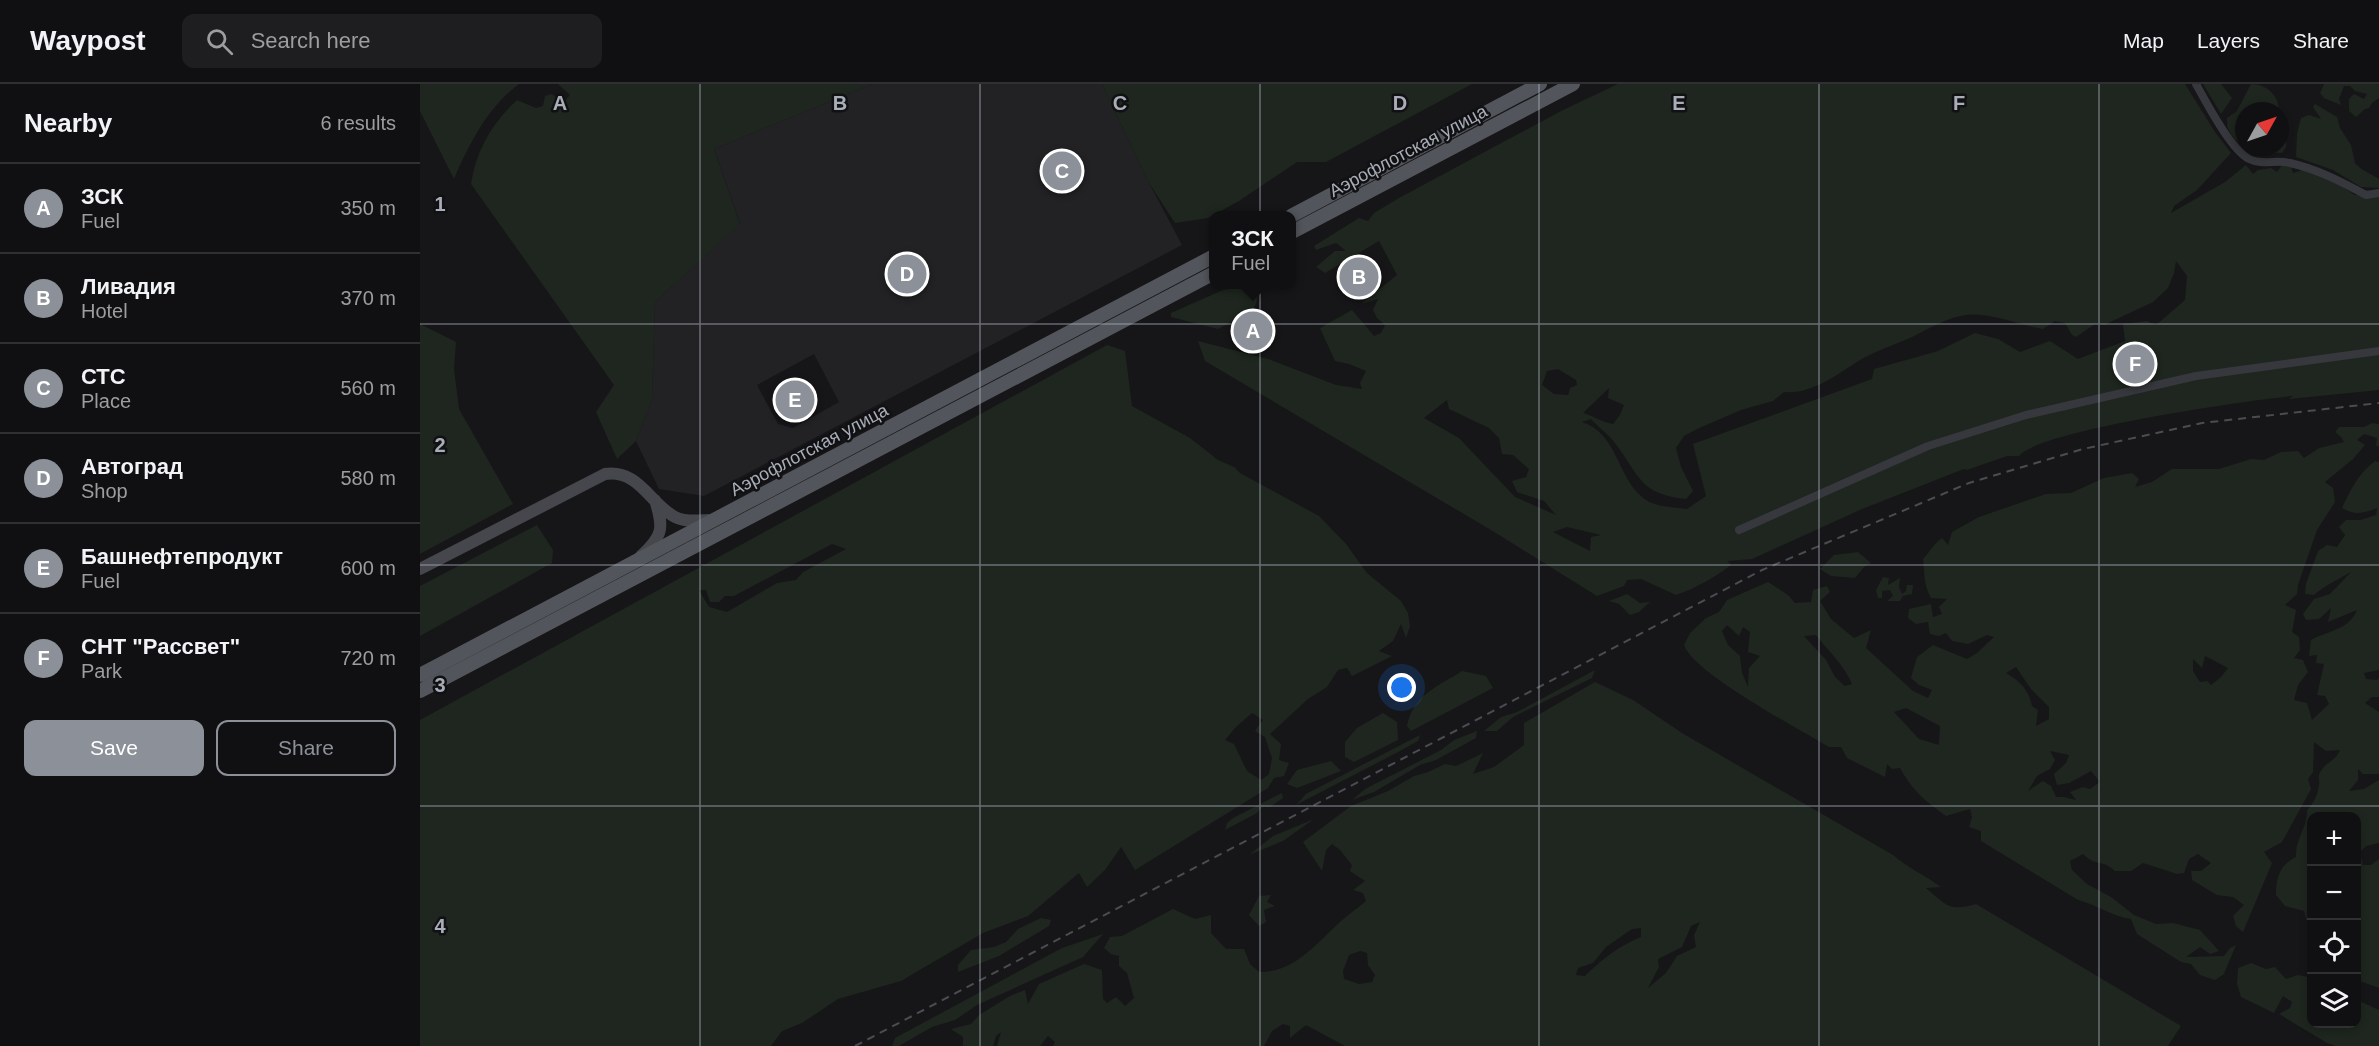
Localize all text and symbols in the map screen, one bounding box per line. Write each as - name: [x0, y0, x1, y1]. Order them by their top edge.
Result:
- search box: [182, 14, 602, 68]
- text: Waypost: [30, 25, 146, 56]
- icon: search: [203, 25, 236, 58]
- text: Search here: [251, 28, 371, 53]
- text: Map: [2123, 29, 2164, 52]
- text: Layers: [2197, 29, 2260, 52]
- text: Share: [2293, 29, 2349, 52]
- text: A: [553, 92, 567, 114]
- text: B: [833, 92, 847, 114]
- text: C: [1113, 92, 1127, 114]
- text: D: [1393, 92, 1407, 114]
- text: E: [1672, 92, 1686, 114]
- text: F: [1953, 92, 1965, 114]
- street label: Аэрофлотская улица: [1326, 100, 1491, 201]
- north arrow: [2235, 102, 2289, 156]
- text: Nearby: [24, 108, 112, 138]
- text: 6 results: [320, 112, 396, 134]
- pin: C: [1042, 148, 1082, 194]
- text: ЗСК: [81, 184, 124, 209]
- text: 1: [434, 193, 446, 215]
- text: A: [36, 197, 51, 219]
- text: 350 m: [340, 197, 396, 219]
- text: Fuel: [81, 210, 120, 232]
- popup: [1209, 211, 1296, 289]
- text: ЗСК: [1231, 226, 1274, 251]
- pin: D: [888, 252, 926, 297]
- text: Fuel: [1231, 252, 1270, 274]
- pin: B: [1340, 254, 1378, 300]
- text: Ливадия: [81, 274, 176, 299]
- text: B: [36, 287, 51, 309]
- text: 370 m: [340, 287, 396, 309]
- text: Hotel: [81, 300, 128, 322]
- pin: A: [1234, 308, 1272, 354]
- pin: F: [2116, 342, 2154, 386]
- text: СТС: [81, 364, 126, 389]
- text: C: [36, 377, 51, 399]
- text: 560 m: [340, 377, 396, 399]
- pin: E: [776, 378, 814, 422]
- text: Place: [81, 390, 131, 412]
- street label: Аэрофлотская улица: [727, 399, 892, 500]
- text: 2: [434, 434, 446, 456]
- text: Автоград: [81, 454, 183, 479]
- text: D: [36, 467, 51, 489]
- text: 580 m: [340, 467, 396, 489]
- text: Shop: [81, 480, 128, 502]
- text: Башнефтепродукт: [81, 544, 283, 569]
- text: E: [37, 557, 50, 579]
- text: 600 m: [340, 557, 396, 579]
- text: Fuel: [81, 570, 120, 592]
- text: СНТ "Рассвет": [81, 634, 240, 659]
- text: F: [37, 647, 50, 669]
- text: 720 m: [340, 647, 396, 669]
- text: Park: [81, 660, 122, 682]
- your location: [1387, 673, 1416, 702]
- text: 3: [434, 674, 446, 696]
- button: Save: [24, 720, 204, 776]
- button: Share: [216, 720, 396, 776]
- map controls: [2307, 812, 2361, 1028]
- button: +: [2307, 812, 2361, 866]
- button: −: [2307, 866, 2361, 920]
- text: 4: [434, 915, 446, 937]
- button: locate: [2307, 920, 2361, 974]
- button: layers: [2307, 974, 2361, 1028]

